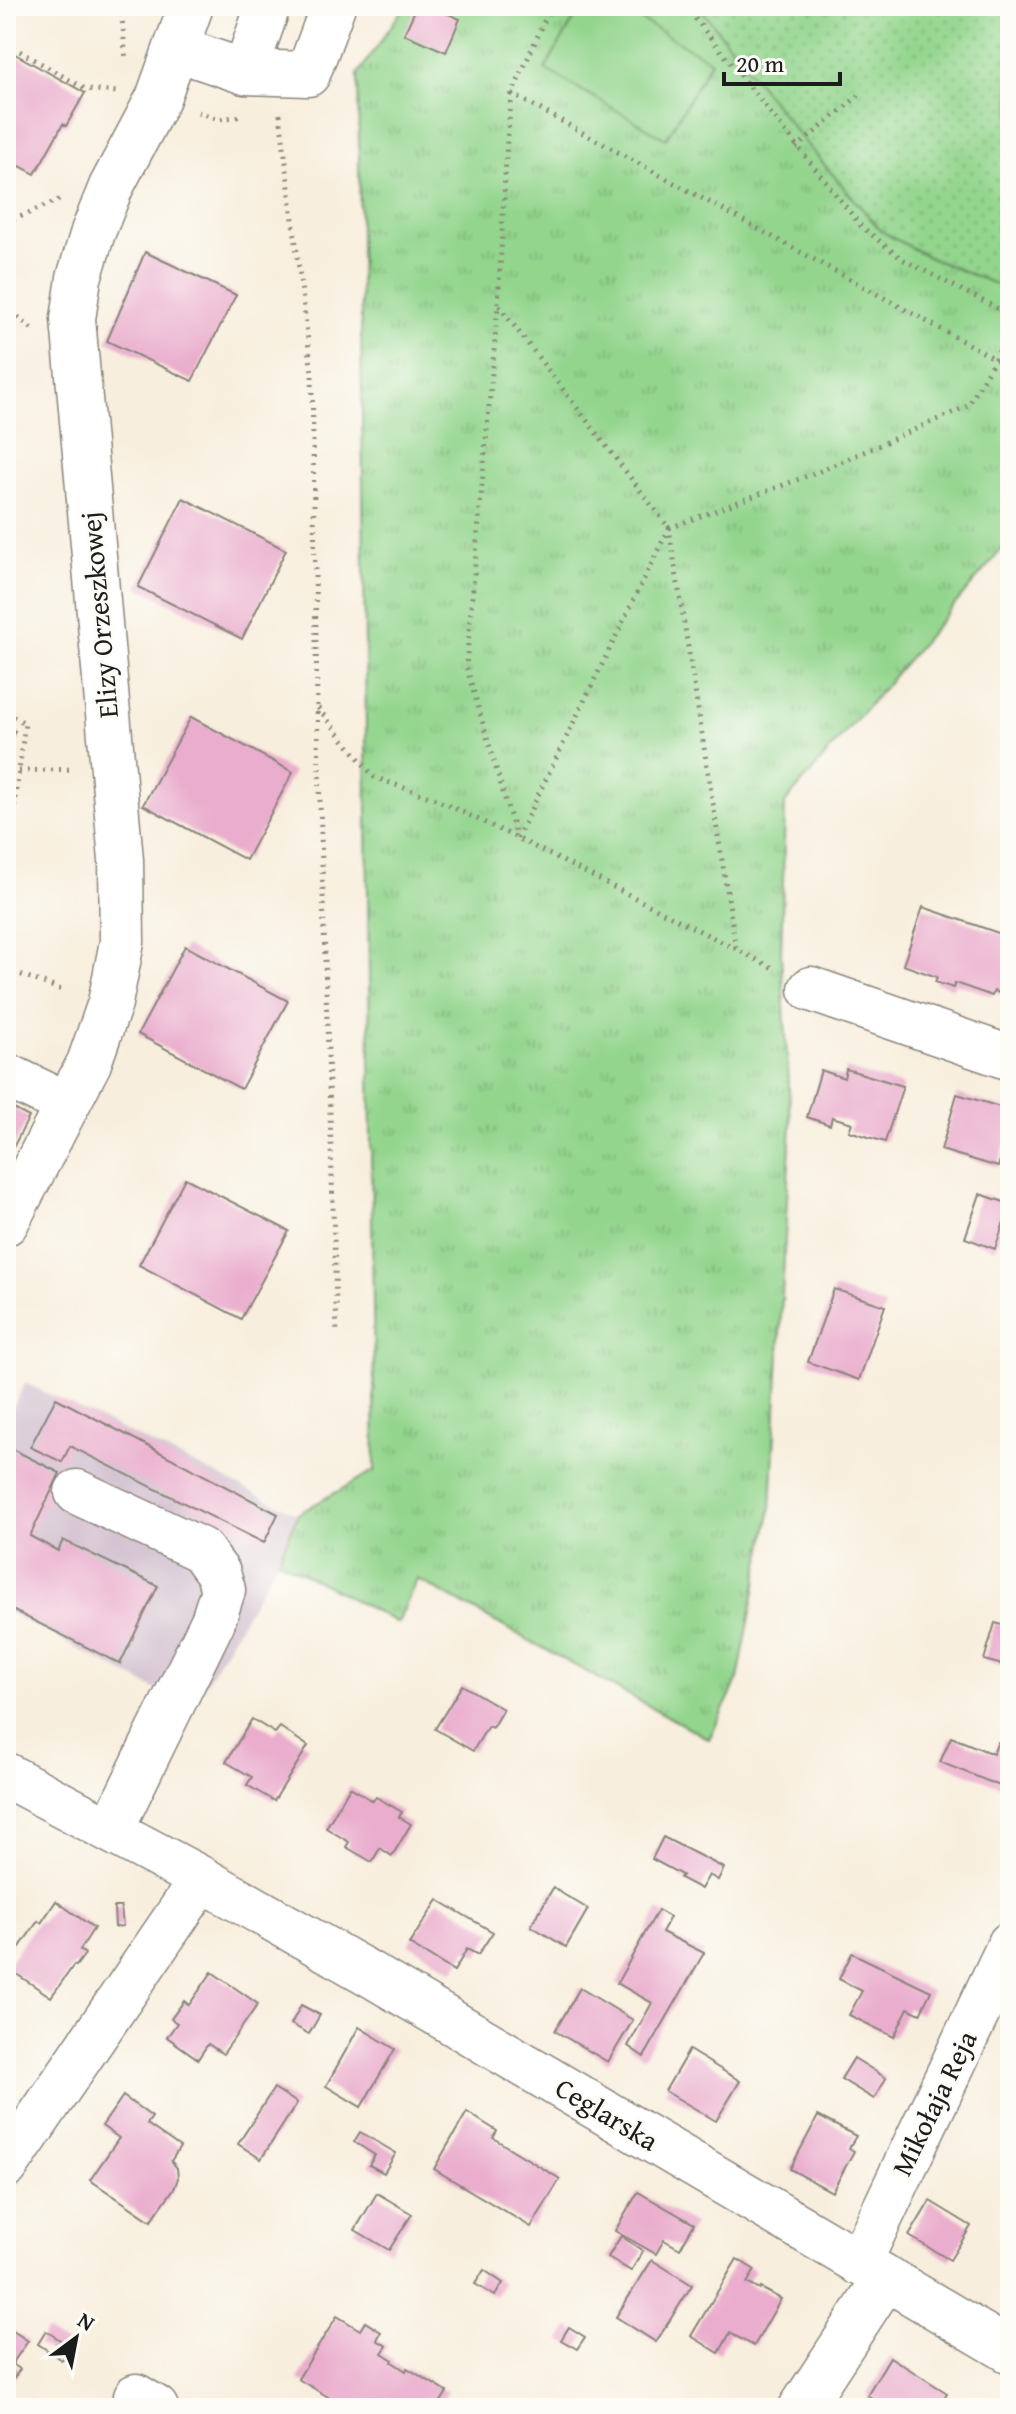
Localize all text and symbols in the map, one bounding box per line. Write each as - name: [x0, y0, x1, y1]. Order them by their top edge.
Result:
- scale bar: [724, 36, 840, 86]
- text: 20 m: [736, 46, 784, 81]
- street label: Elizy Orzeszkowej: [69, 510, 128, 720]
- street label: Mikołaja Reja: [881, 2022, 987, 2182]
- street label: Ceglarska: [548, 2067, 667, 2161]
- north arrow: [36, 2298, 116, 2378]
- text: N: [72, 2304, 102, 2339]

